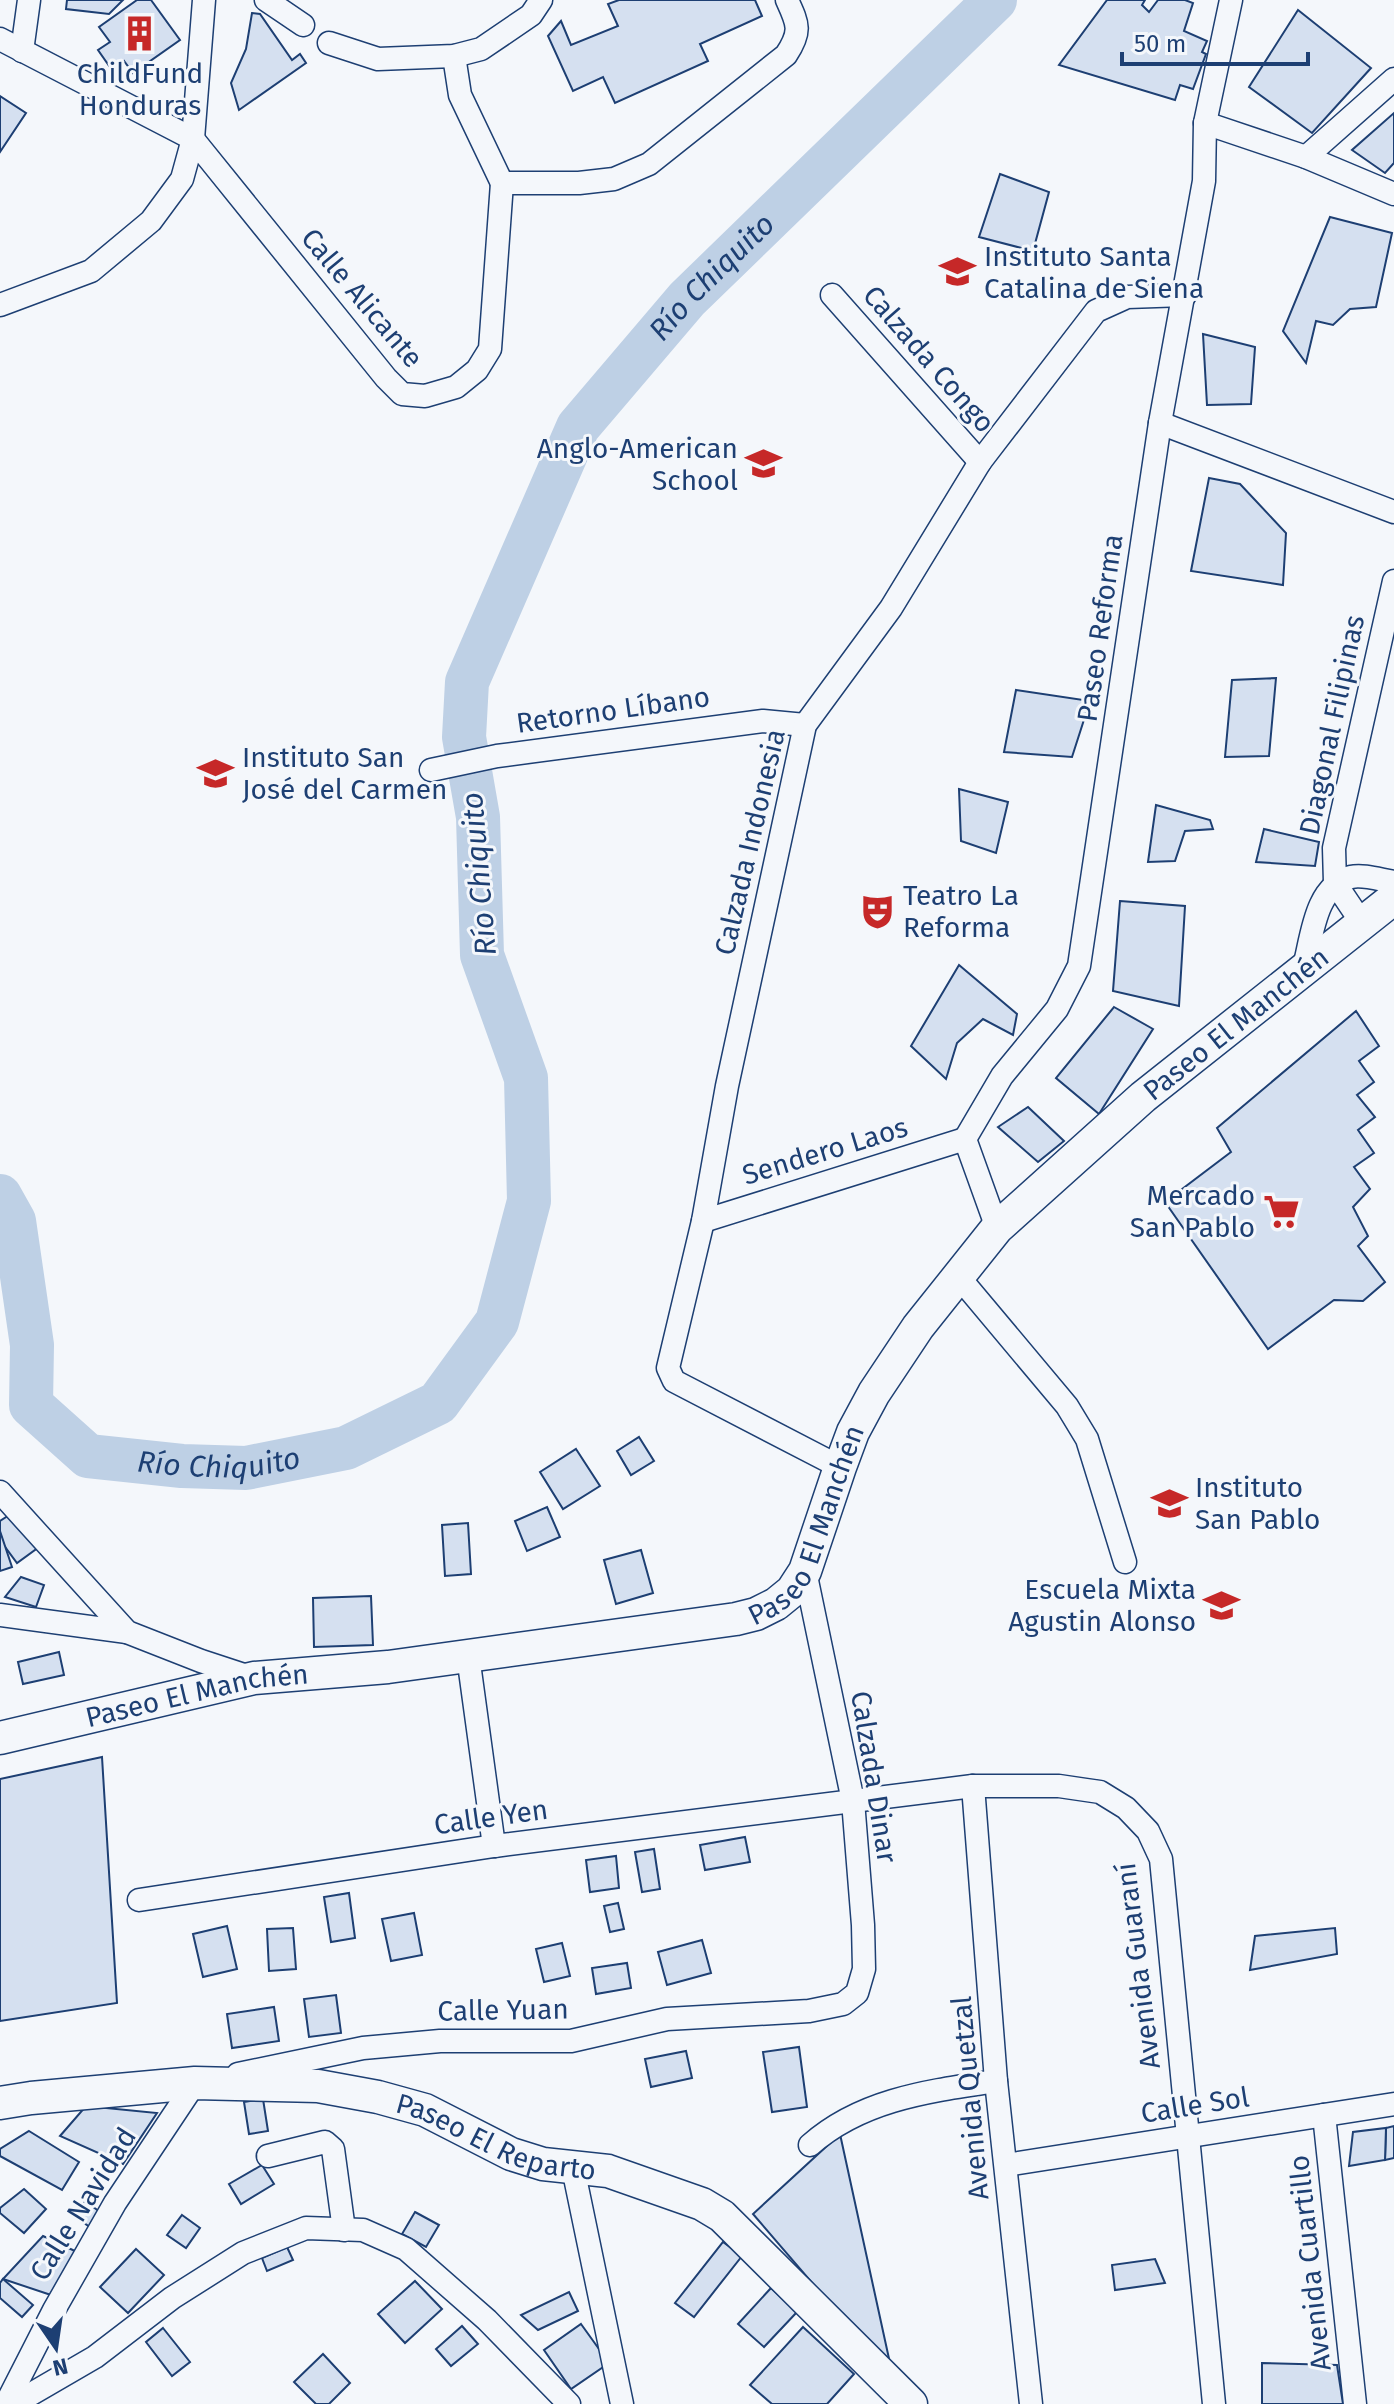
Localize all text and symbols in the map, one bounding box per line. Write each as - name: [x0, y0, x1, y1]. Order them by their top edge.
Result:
- building icon: ChildFund Honduras: [121, 14, 159, 52]
- scale bar: [1122, 16, 1308, 66]
- text: 50 m: [1134, 30, 1186, 58]
- place label: ChildFund Honduras: [77, 57, 203, 122]
- water label: Río Chiquito: [642, 206, 782, 348]
- street label: Calle Alicante: [294, 222, 430, 374]
- place label: Instituto Santa Catalina de Siena: [984, 240, 1204, 305]
- school or university icon: Instituto Santa Catalina de Siena: [939, 253, 977, 291]
- street label: Calzada Congo: [856, 279, 1002, 439]
- place label: Anglo-American School: [537, 432, 738, 497]
- school or university icon: Anglo-American School: [745, 445, 783, 483]
- street label: Paseo Reforma: [1071, 532, 1129, 724]
- street label: Diagonal Filipinas: [1293, 612, 1371, 838]
- street label: Retorno Líbano: [514, 680, 712, 740]
- street label: Calzada Indonesia: [708, 726, 792, 958]
- place label: Instituto San José del Carmen: [242, 741, 447, 806]
- school or university icon: Instituto San José del Carmen: [197, 754, 235, 792]
- water label: Río Chiquito: [454, 791, 504, 957]
- place label: Teatro La Reforma: [903, 879, 1019, 944]
- theatre icon: Teatro La Reforma: [858, 892, 896, 930]
- street label: Paseo El Manchén: [1136, 940, 1335, 1107]
- street label: Sendero Laos: [738, 1110, 912, 1192]
- place label: Mercado San Pablo: [1130, 1179, 1255, 1244]
- supermarket icon: Mercado San Pablo: [1262, 1192, 1300, 1230]
- street label: Paseo El Manchén: [742, 1420, 871, 1632]
- water label: Río Chiquito: [135, 1440, 303, 1486]
- place label: Instituto San Pablo: [1195, 1471, 1320, 1536]
- school or university icon: Instituto San Pablo: [1150, 1484, 1188, 1522]
- place label: Escuela Mixta Agustin Alonso: [1008, 1573, 1196, 1638]
- school or university icon: Escuela Mixta Agustin Alonso: [1203, 1586, 1241, 1624]
- street label: Paseo El Manchén: [82, 1657, 310, 1734]
- street label: Calzada Dinar: [844, 1689, 904, 1866]
- street label: Calle Yen: [432, 1793, 550, 1841]
- street label: Avenida Guaraní: [1109, 1861, 1167, 2071]
- street label: Calle Yuan: [437, 1992, 569, 2028]
- street label: Avenida Quetzal: [945, 1995, 995, 2201]
- street label: Calle Sol: [1139, 2080, 1251, 2130]
- street label: Paseo El Reparto: [393, 2086, 598, 2186]
- street label: Calle Navidad: [23, 2122, 143, 2286]
- street label: Avenida Cuartillo: [1282, 2153, 1338, 2373]
- north arrow: [16, 2308, 96, 2388]
- text: N: [50, 2352, 71, 2382]

